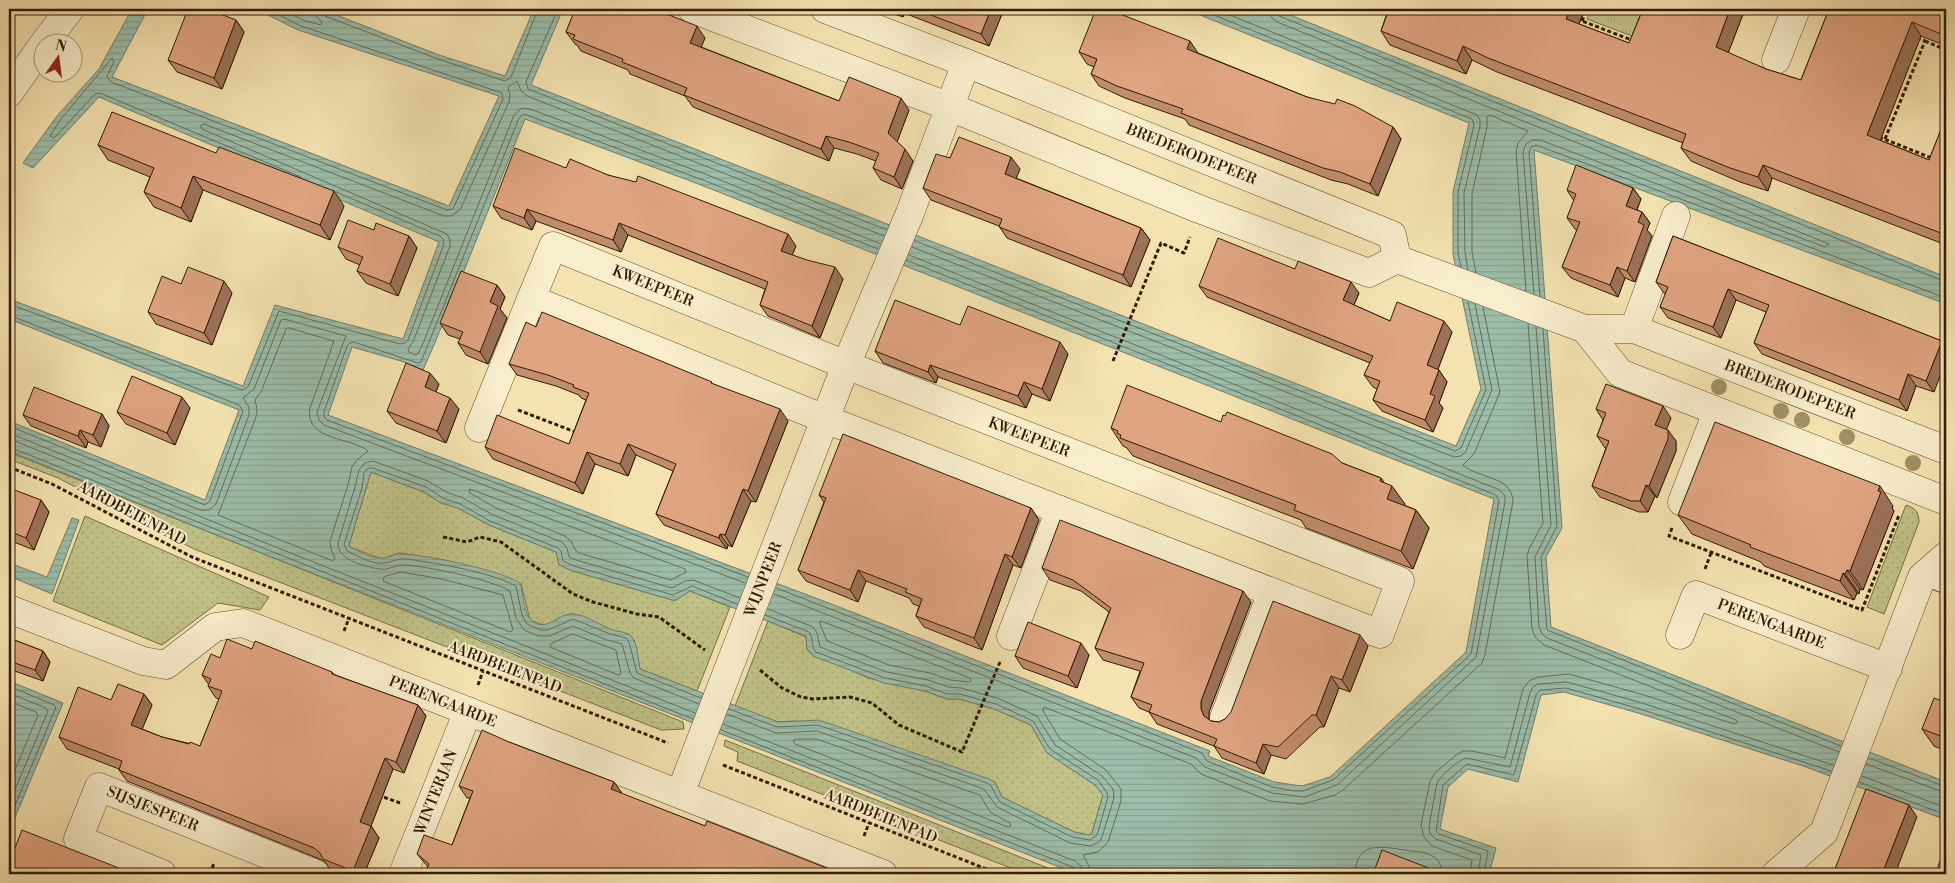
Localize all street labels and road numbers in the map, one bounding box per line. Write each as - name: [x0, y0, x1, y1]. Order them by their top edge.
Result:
- street label: BREDERODEPEER: [1122, 119, 1260, 189]
- street label: KWEEPEER: [609, 262, 697, 312]
- street label: BREDERODEPEER: [1721, 356, 1859, 424]
- street label: KWEEPEER: [985, 413, 1073, 462]
- street label: AARDBEIENPAD: [73, 476, 189, 550]
- street label: WIJNPEER: [740, 539, 787, 621]
- street label: PERENGAARDE: [1715, 595, 1828, 653]
- street label: AARDBEIENPAD: [444, 637, 564, 698]
- street label: PERENGAARDE: [386, 672, 499, 732]
- street label: WINTERJAN: [410, 747, 462, 839]
- street label: SIJSJESPEER: [104, 782, 202, 836]
- street label: AARDBEIENPAD: [821, 785, 940, 848]

